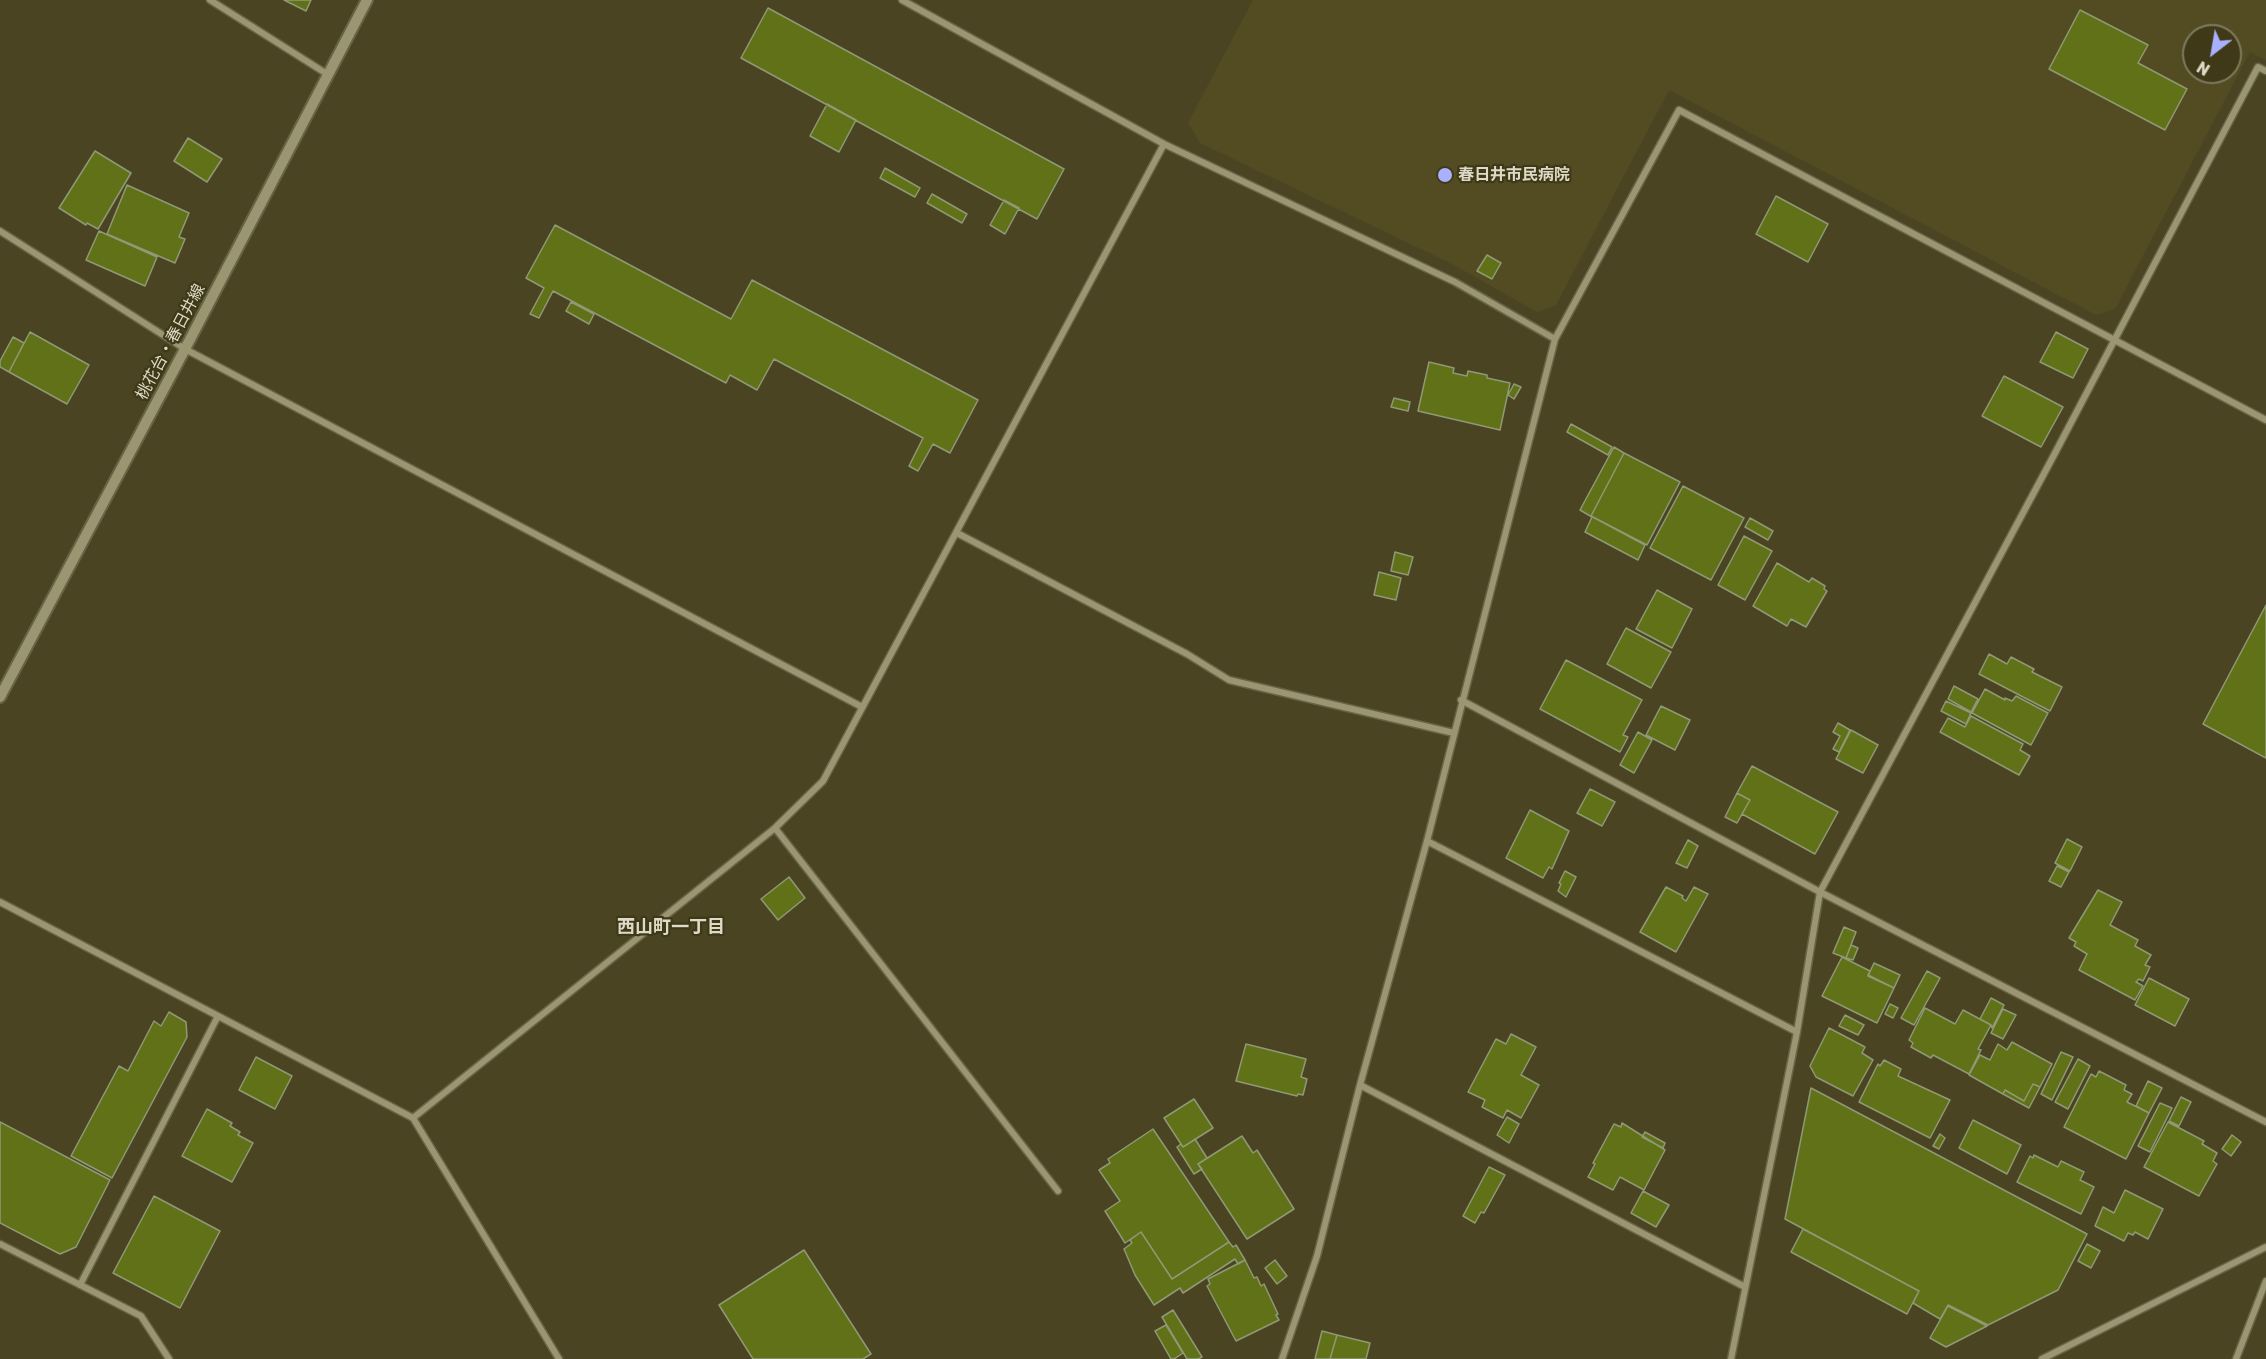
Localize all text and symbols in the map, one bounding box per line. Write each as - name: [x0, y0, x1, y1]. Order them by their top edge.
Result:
- north arrow: [2182, 24, 2242, 84]
- text: N: [2194, 57, 2213, 79]
- place label: 春日井市民病院: [1458, 165, 1570, 185]
- marker: 春日井市民病院: [1436, 166, 1454, 184]
- street label: 桃花台・春日井線: [132, 281, 210, 403]
- district label: 西山町一丁目: [617, 917, 725, 939]

